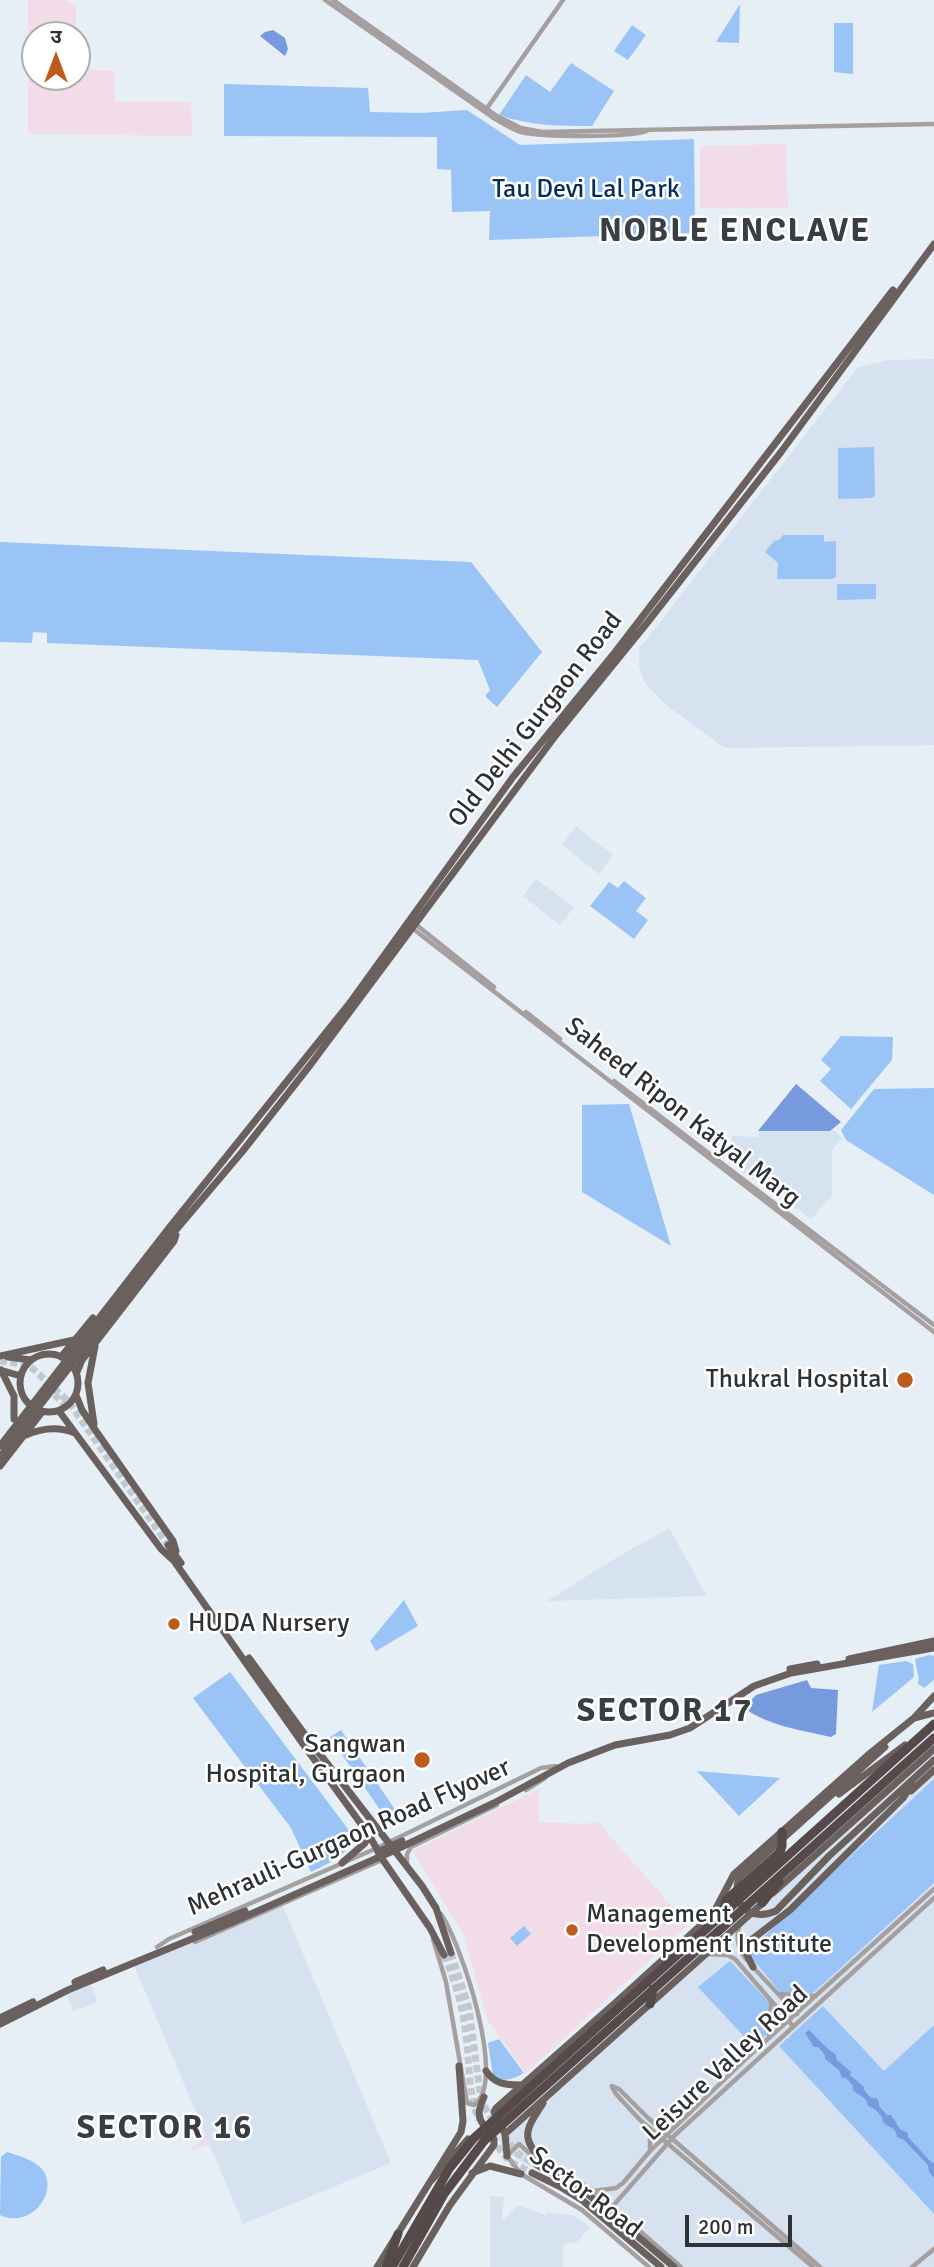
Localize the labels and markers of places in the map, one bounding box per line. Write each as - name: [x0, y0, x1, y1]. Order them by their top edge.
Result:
- place label: Thukral Hospital: [706, 1364, 889, 1396]
- marker: Thukral Hospital: [895, 1370, 915, 1390]
- place label: HUDA Nursery: [188, 1608, 349, 1640]
- marker: HUDA Nursery: [166, 1616, 182, 1632]
- place label: Sangwan Hospital, Gurgaon: [205, 1729, 406, 1790]
- marker: Sangwan Hospital, Gurgaon: [412, 1750, 432, 1770]
- place label: Management Development Institute: [586, 1899, 832, 1960]
- marker: Management Development Institute: [564, 1922, 580, 1938]

